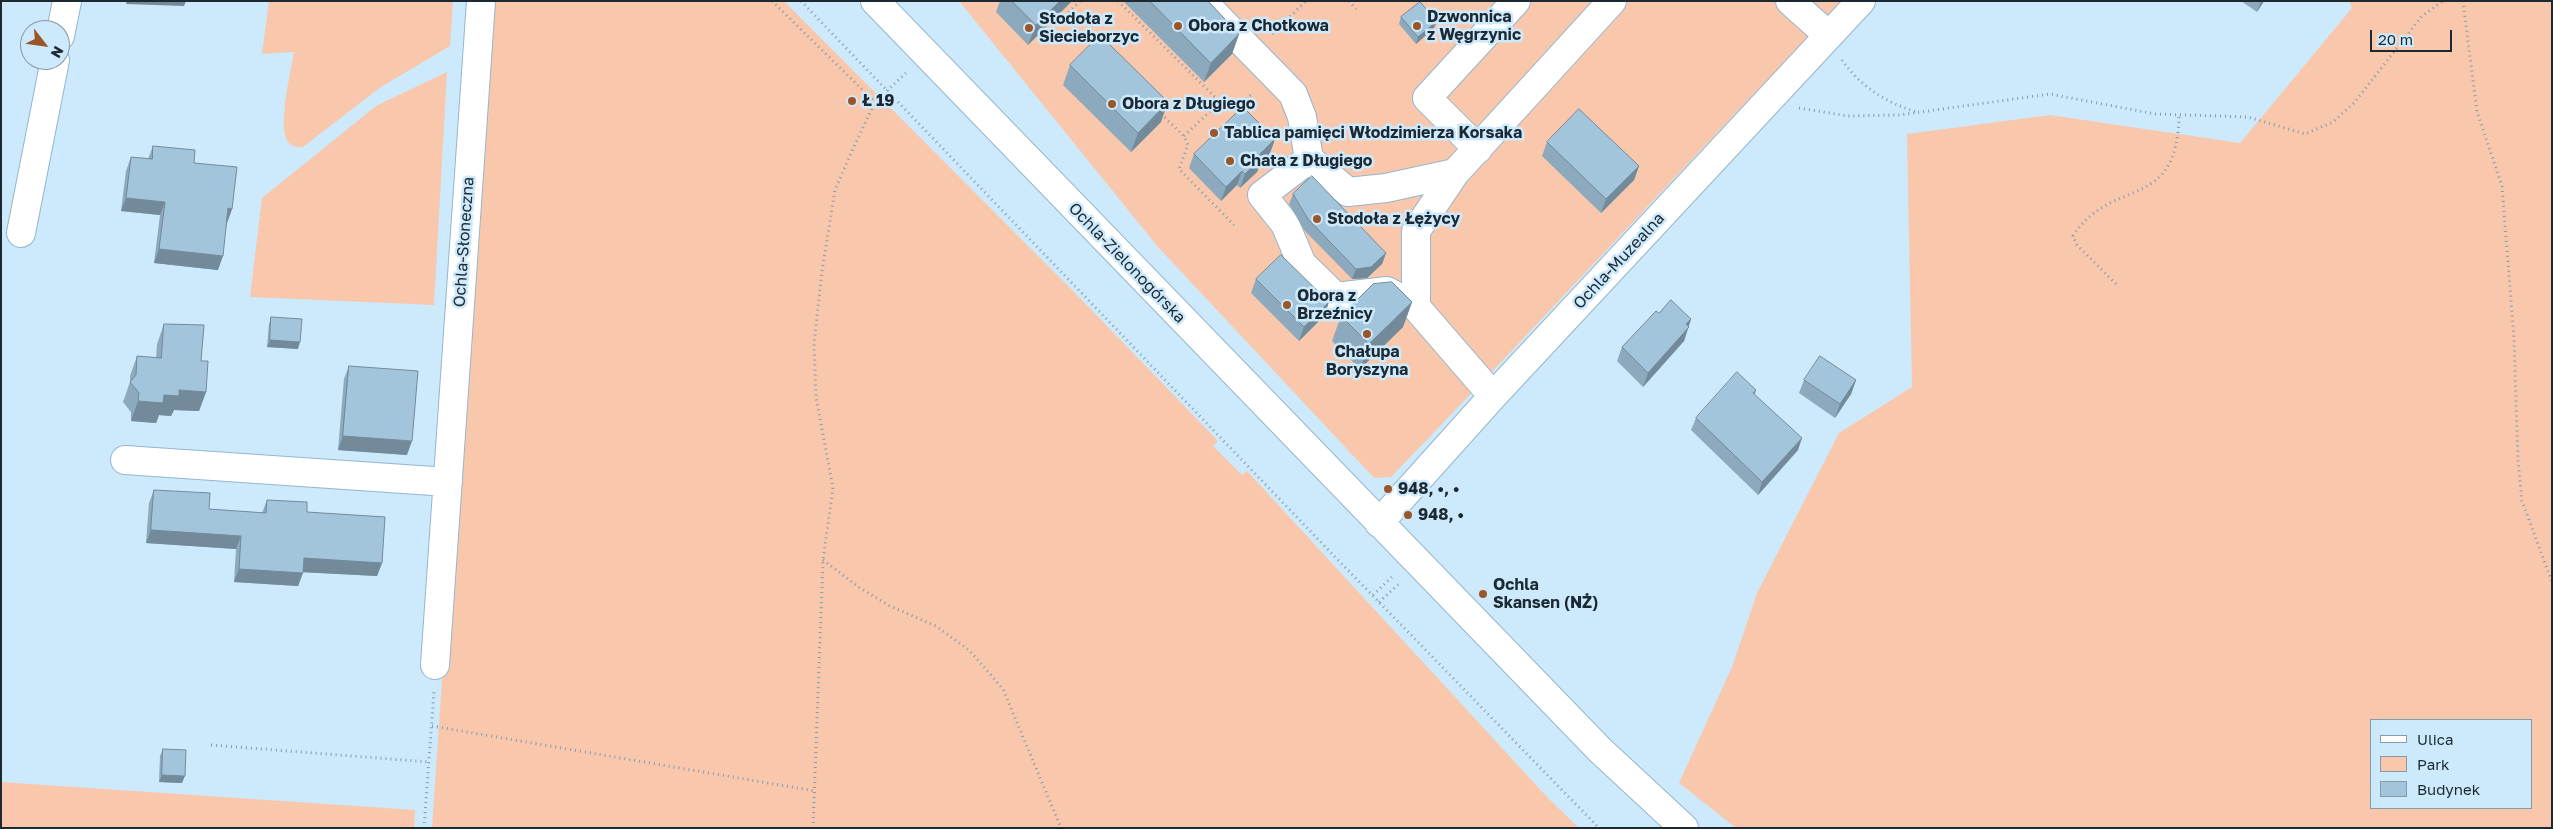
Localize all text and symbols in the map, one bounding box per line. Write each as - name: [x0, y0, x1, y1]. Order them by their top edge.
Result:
- place label: Dzwonnica z Węgrzynic: [1427, 7, 1521, 45]
- place label: Stodoła z Siecieborzyc: [1039, 9, 1139, 47]
- place label: Obora z Chotkowa: [1188, 16, 1329, 36]
- north arrow: [20, 20, 70, 70]
- marker: Obora z Chotkowa: [1172, 20, 1184, 32]
- marker: Dzwonnica z Węgrzynic: [1411, 20, 1423, 32]
- scale bar: [2373, 20, 2456, 52]
- marker: Stodoła z Siecieborzyc: [1023, 22, 1035, 34]
- text: 20 m: [2378, 30, 2413, 48]
- text: N: [48, 43, 68, 61]
- place label: Ł 19: [862, 91, 894, 111]
- place label: Obora z Długiego: [1122, 94, 1255, 114]
- marker: Ł 19: [846, 95, 858, 107]
- marker: Obora z Długiego: [1106, 98, 1118, 110]
- place label: Tablica pamięci Włodzimierza Korsaka: [1224, 123, 1522, 143]
- marker: Tablica pamięci Włodzimierza Korsaka: [1208, 127, 1220, 139]
- place label: Chata z Długiego: [1240, 151, 1372, 171]
- marker: Chata z Długiego: [1224, 155, 1236, 167]
- street label: Ochla-Słoneczna: [450, 176, 478, 308]
- street label: Ochla-Zielonogórska: [1065, 199, 1189, 327]
- place label: Stodoła z Łężycy: [1327, 209, 1460, 229]
- street label: Ochla-Muzealna: [1570, 209, 1668, 313]
- marker: Stodoła z Łężycy: [1311, 213, 1323, 225]
- place label: Obora z Brzeźnicy: [1297, 286, 1373, 324]
- marker: Obora z Brzeźnicy: [1281, 299, 1293, 311]
- marker: Chałupa Boryszyna: [1361, 328, 1373, 340]
- place label: Chałupa Boryszyna: [1326, 342, 1408, 380]
- place label: 948, •, •: [1398, 479, 1459, 499]
- marker: 948, •, •: [1382, 483, 1394, 495]
- place label: 948, •: [1418, 505, 1464, 525]
- marker: 948, •: [1402, 509, 1414, 521]
- place label: Ochla Skansen (NŻ): [1493, 575, 1598, 613]
- marker: Ochla Skansen (NŻ): [1477, 588, 1489, 600]
- legend: [2370, 719, 2533, 809]
- text: Ulica: [2417, 730, 2453, 748]
- text: Park: [2417, 755, 2449, 773]
- text: Budynek: [2417, 780, 2480, 798]

